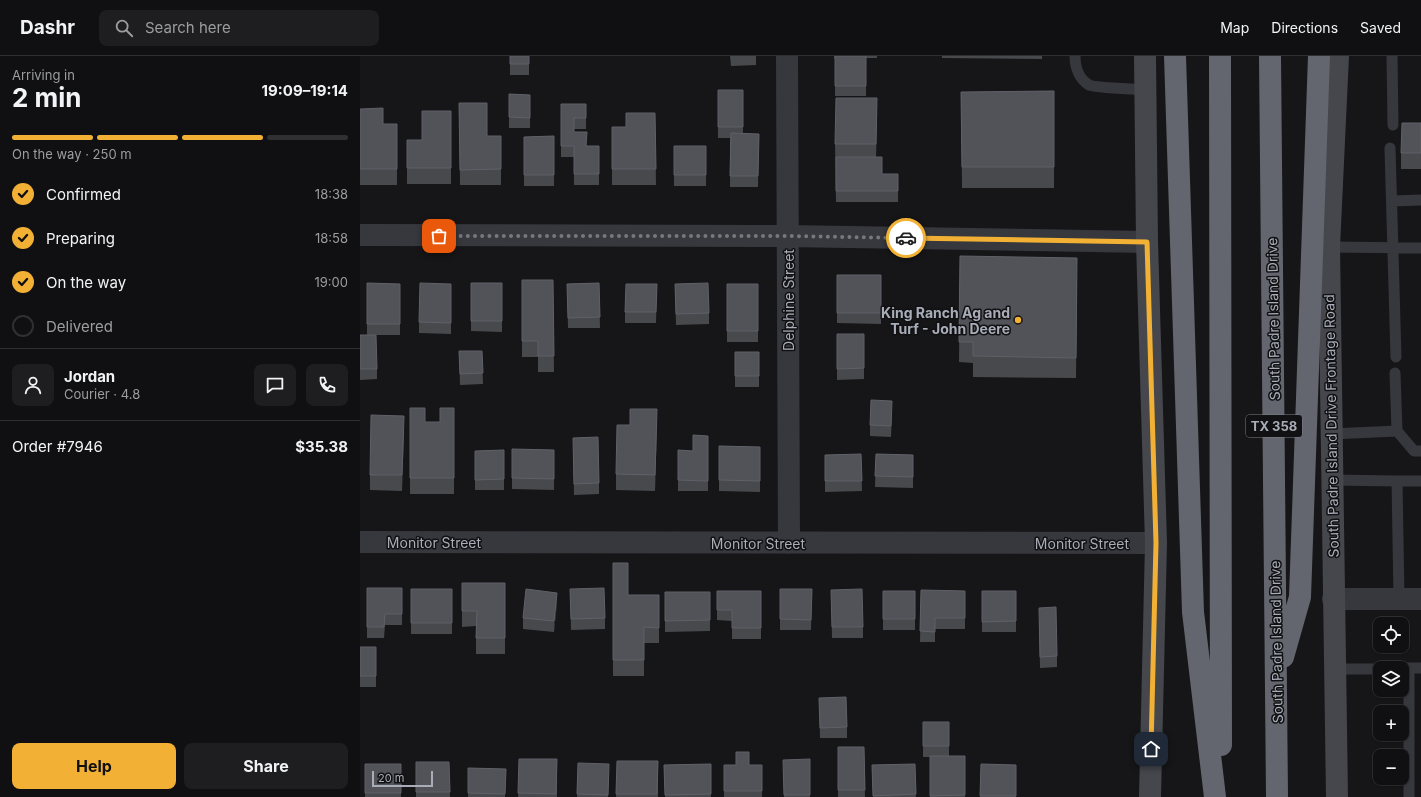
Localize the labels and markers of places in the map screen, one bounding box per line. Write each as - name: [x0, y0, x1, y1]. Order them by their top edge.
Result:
- pin: [422, 219, 456, 253]
- place label: King Ranch Ag and Turf - John Deere: [881, 304, 1010, 337]
- marker: King Ranch Ag and Turf - John Deere: [1013, 315, 1023, 325]
- pin: [1134, 732, 1168, 766]

